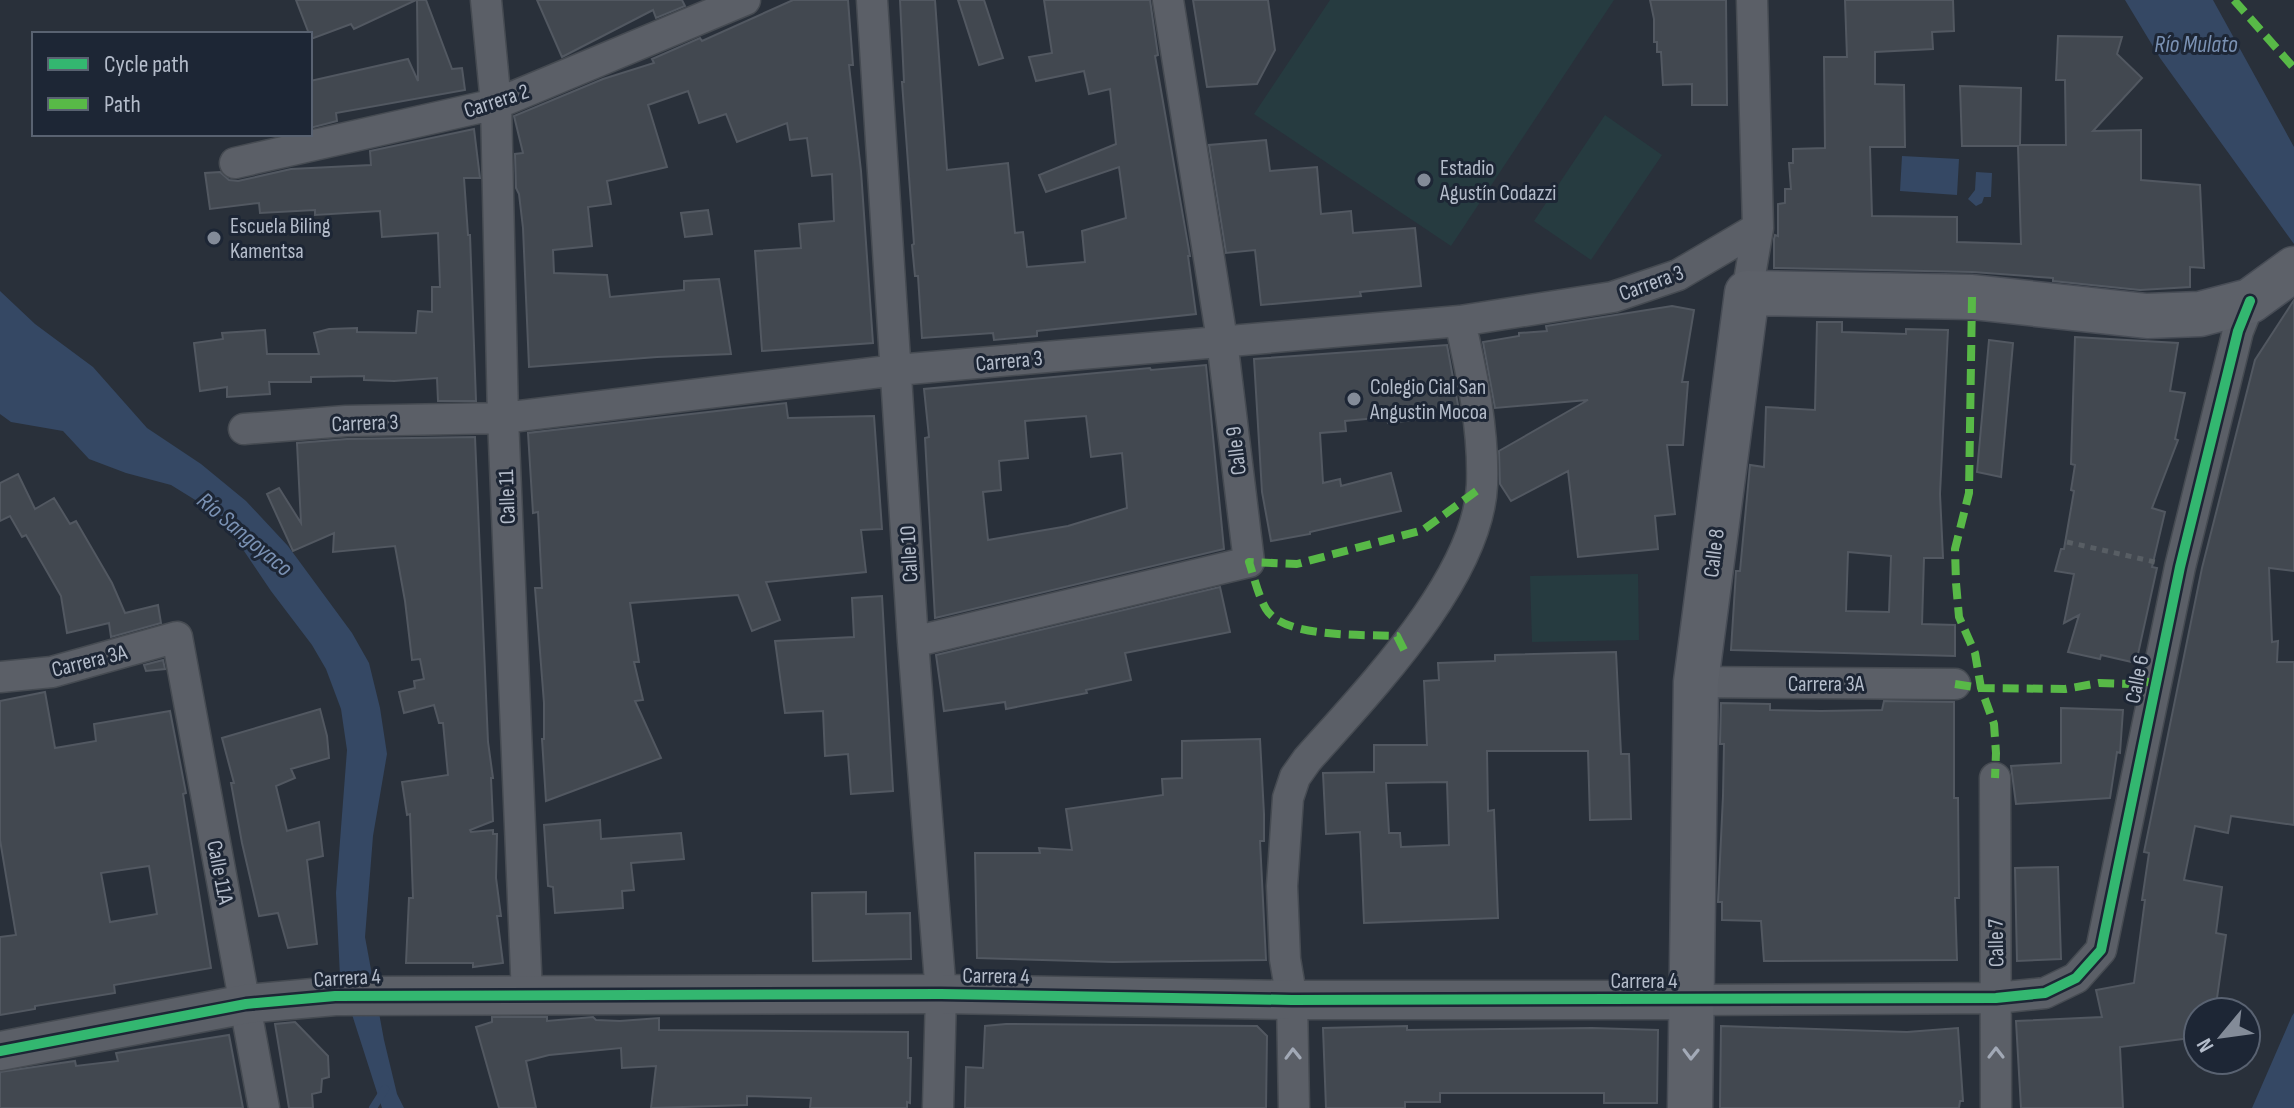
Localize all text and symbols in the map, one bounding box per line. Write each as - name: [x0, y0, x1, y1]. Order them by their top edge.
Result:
- water label: Río Mulato: [2154, 30, 2238, 59]
- legend: [32, 32, 312, 136]
- text: Cycle path: [104, 50, 189, 79]
- street label: Carrera 2: [460, 78, 532, 125]
- text: Path: [104, 90, 141, 119]
- place label: Estadio Agustín Codazzi: [1439, 155, 1556, 207]
- marker: Estadio Agustín Codazzi: [1415, 171, 1433, 189]
- place label: Escuela Biling Kamentsa: [230, 213, 331, 265]
- marker: Escuela Biling Kamentsa: [205, 229, 223, 247]
- street label: Carrera 3: [1615, 259, 1688, 308]
- street label: Carrera 3: [975, 345, 1044, 378]
- place label: Colegio Cial San Angustin Mocoa: [1369, 374, 1487, 426]
- marker: Colegio Cial San Angustin Mocoa: [1345, 390, 1363, 408]
- street label: Carrera 3: [331, 409, 399, 438]
- street label: Calle 9: [1220, 425, 1253, 477]
- street label: Calle 11: [493, 469, 522, 525]
- water label: Río Sangoyaco: [191, 486, 298, 583]
- street label: Calle 10: [895, 525, 924, 583]
- street label: Calle 8: [1698, 527, 1731, 579]
- street label: Carrera 3A: [49, 639, 130, 684]
- street label: Calle 6: [2120, 653, 2155, 706]
- street label: Carrera 3A: [1788, 671, 1865, 698]
- street label: Calle 11A: [200, 838, 239, 907]
- street label: Calle 7: [1983, 918, 2010, 967]
- street label: Carrera 4: [962, 962, 1030, 991]
- street label: Carrera 4: [313, 963, 381, 994]
- street label: Carrera 4: [1610, 968, 1678, 995]
- north arrow: [2182, 996, 2262, 1076]
- text: N: [2191, 1033, 2220, 1057]
- one-way arrow: [1987, 1046, 2005, 1059]
- one-way arrow: [1284, 1047, 1302, 1060]
- one-way arrow: [1683, 1048, 1700, 1061]

